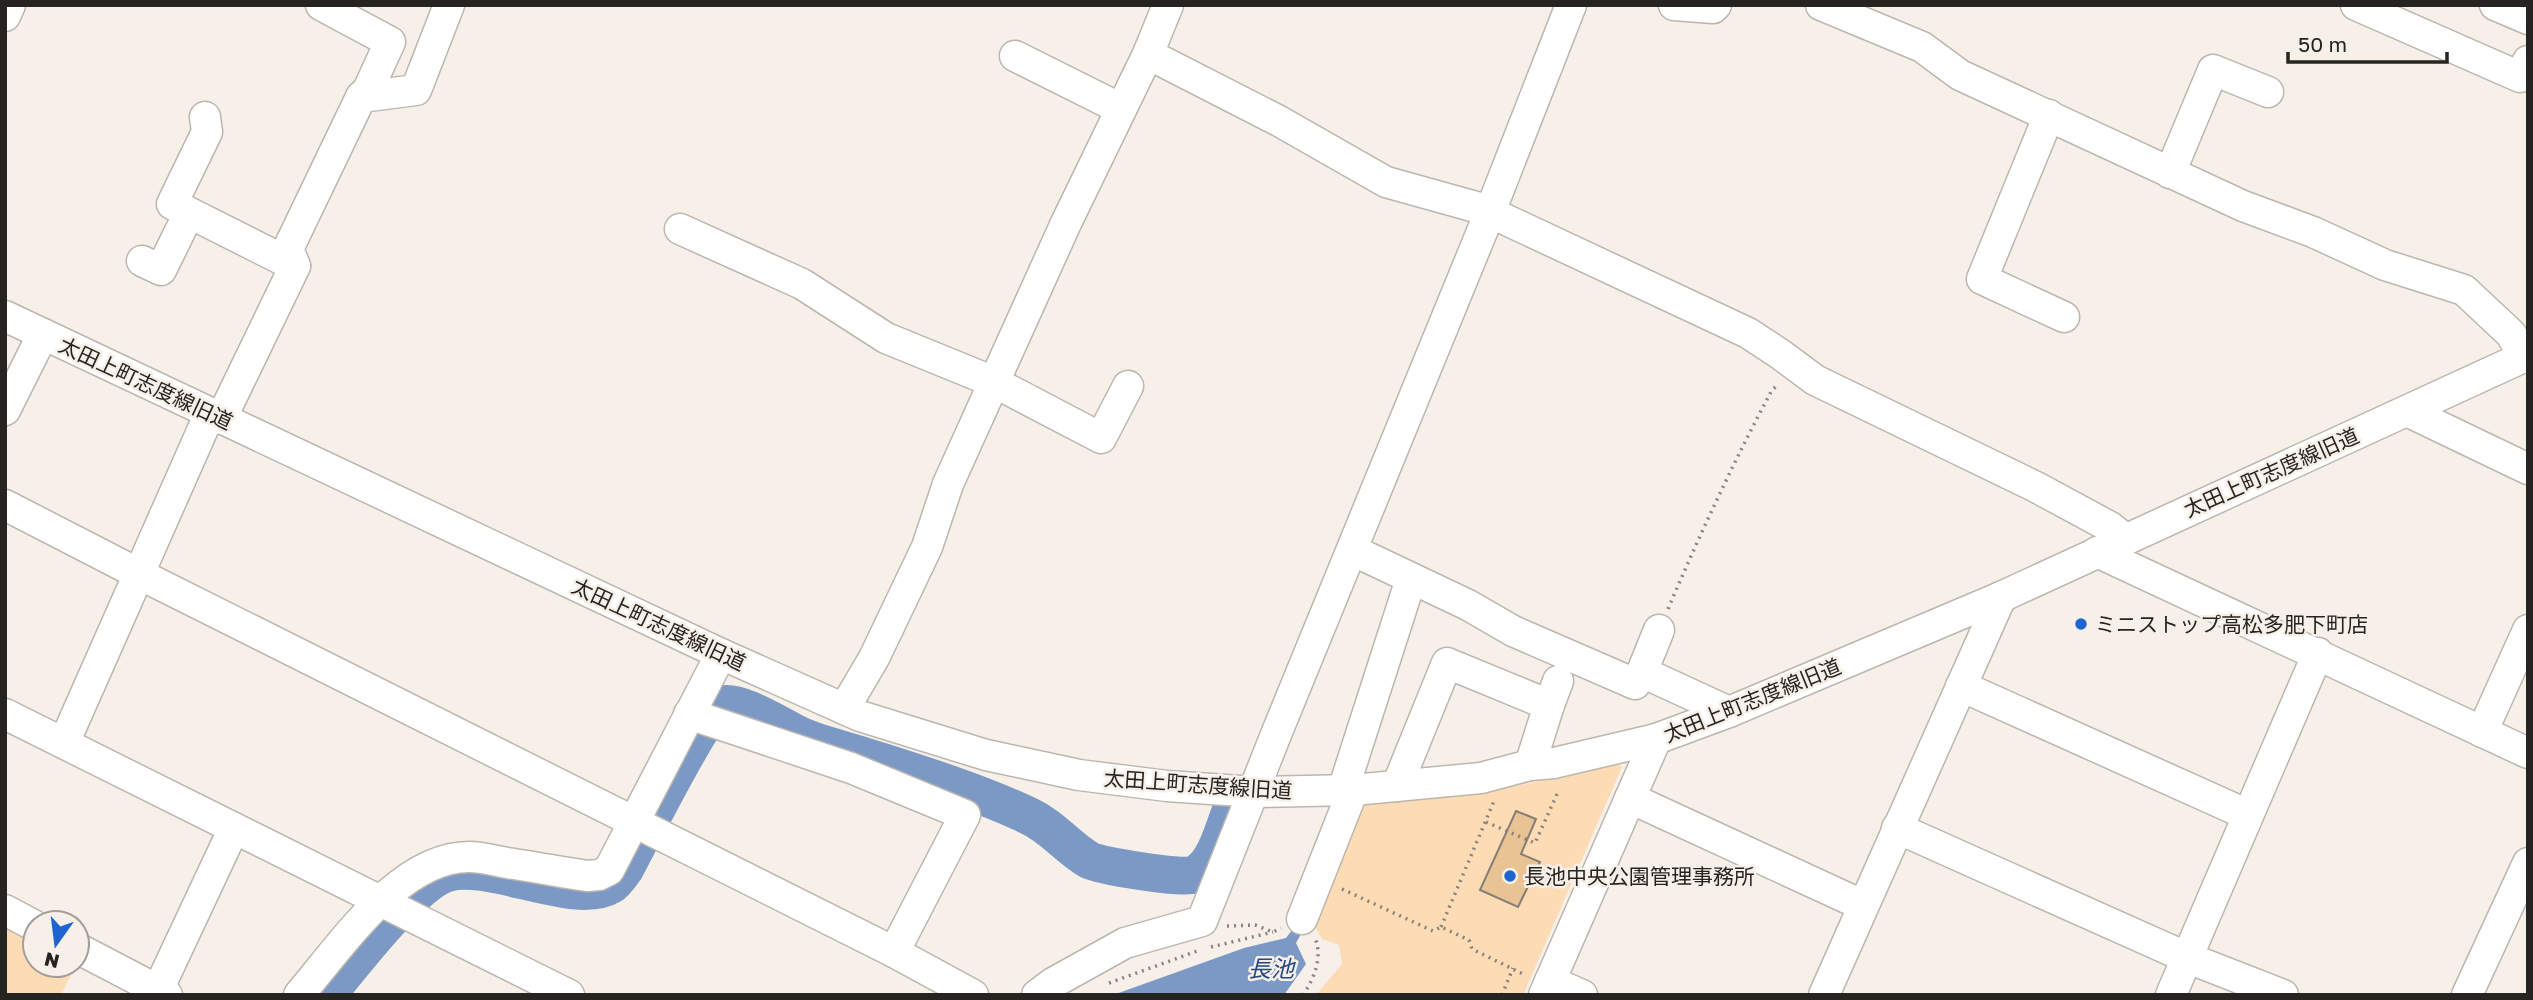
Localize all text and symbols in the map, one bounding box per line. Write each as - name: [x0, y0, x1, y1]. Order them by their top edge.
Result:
- scale bar: [2288, 21, 2447, 65]
- text: 50 m: [2298, 31, 2347, 57]
- street label: 太田上町志度線旧道: [55, 331, 237, 435]
- street label: 太田上町志度線旧道: [2179, 422, 2363, 522]
- street label: 太田上町志度線旧道: [568, 572, 750, 676]
- place label: ミニストップ高松多肥下町店: [2095, 611, 2368, 637]
- marker: ミニストップ高松多肥下町店: [2073, 616, 2089, 632]
- street label: 太田上町志度線旧道: [1660, 653, 1844, 747]
- street label: 太田上町志度線旧道: [1103, 764, 1293, 804]
- place label: 長池中央公園管理事務所: [1524, 863, 1755, 889]
- marker: 長池中央公園管理事務所: [1502, 868, 1518, 884]
- north arrow: [21, 909, 91, 979]
- text: N: [42, 948, 62, 974]
- water label: 長池: [1248, 954, 1296, 982]

